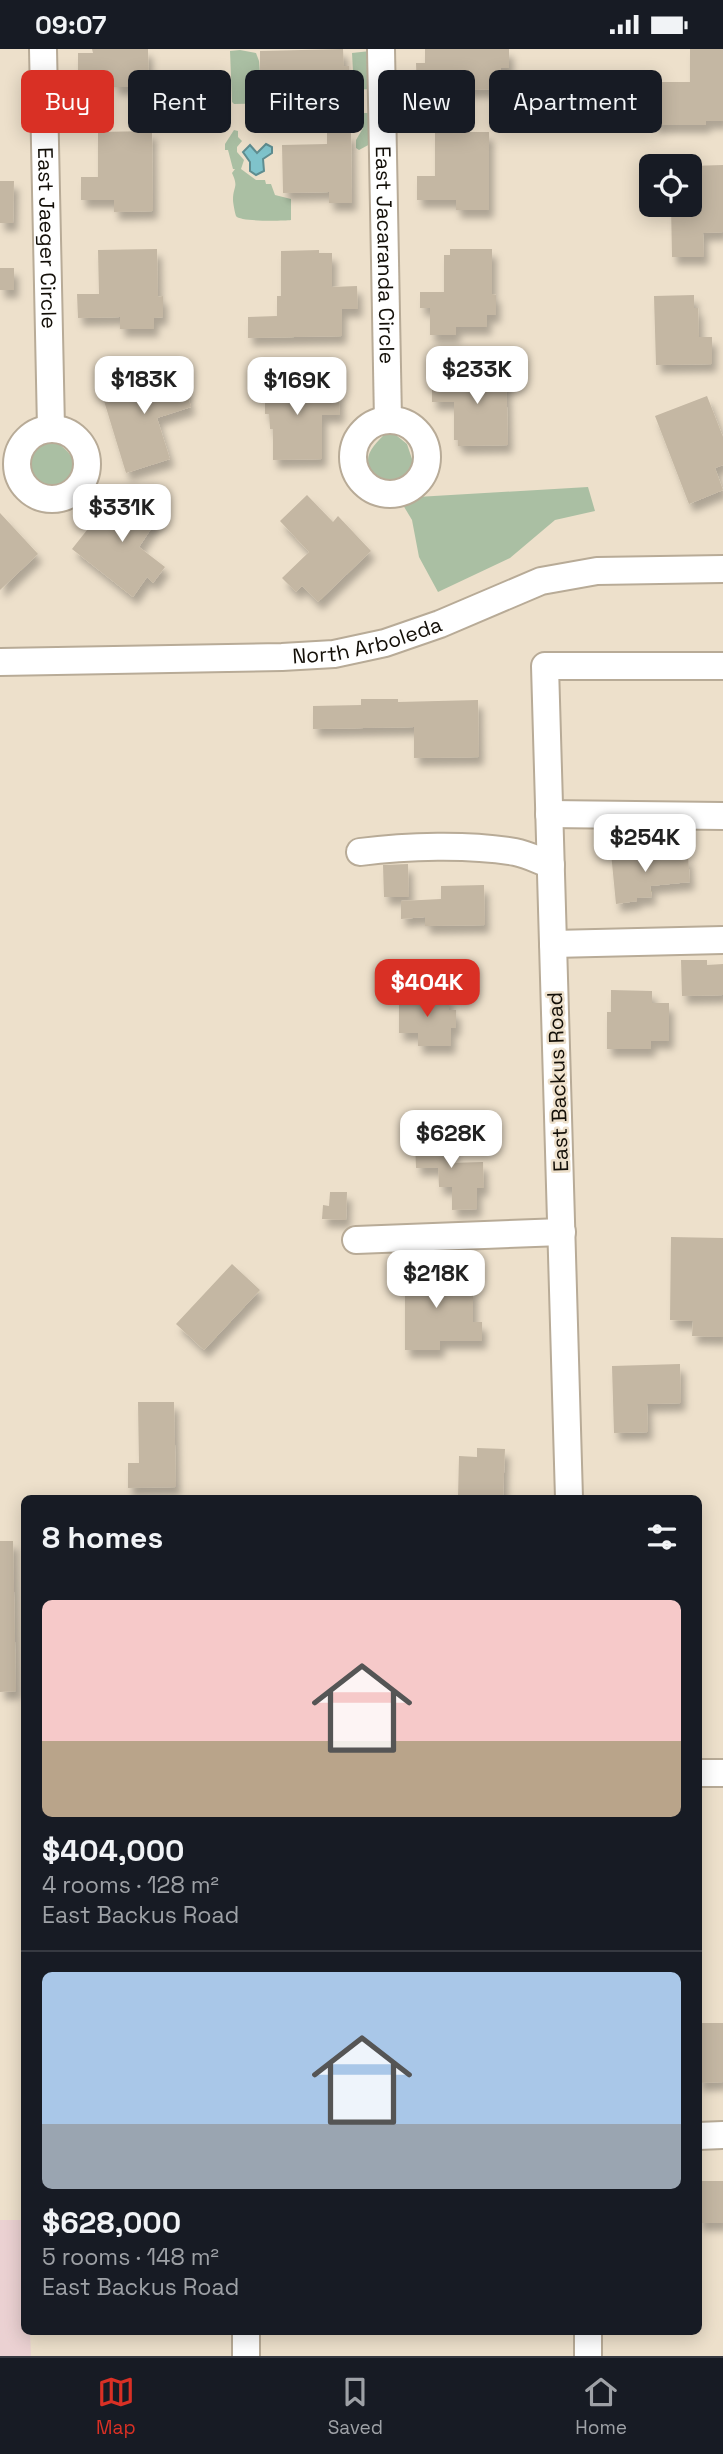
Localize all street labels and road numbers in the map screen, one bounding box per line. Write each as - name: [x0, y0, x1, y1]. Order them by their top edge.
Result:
- street label: East Jacaranda Circle: [370, 146, 401, 364]
- street label: East Jaeger Circle: [32, 147, 63, 329]
- street label: North Arboleda: [291, 610, 445, 669]
- street label: East Backus Road: [541, 992, 574, 1172]

